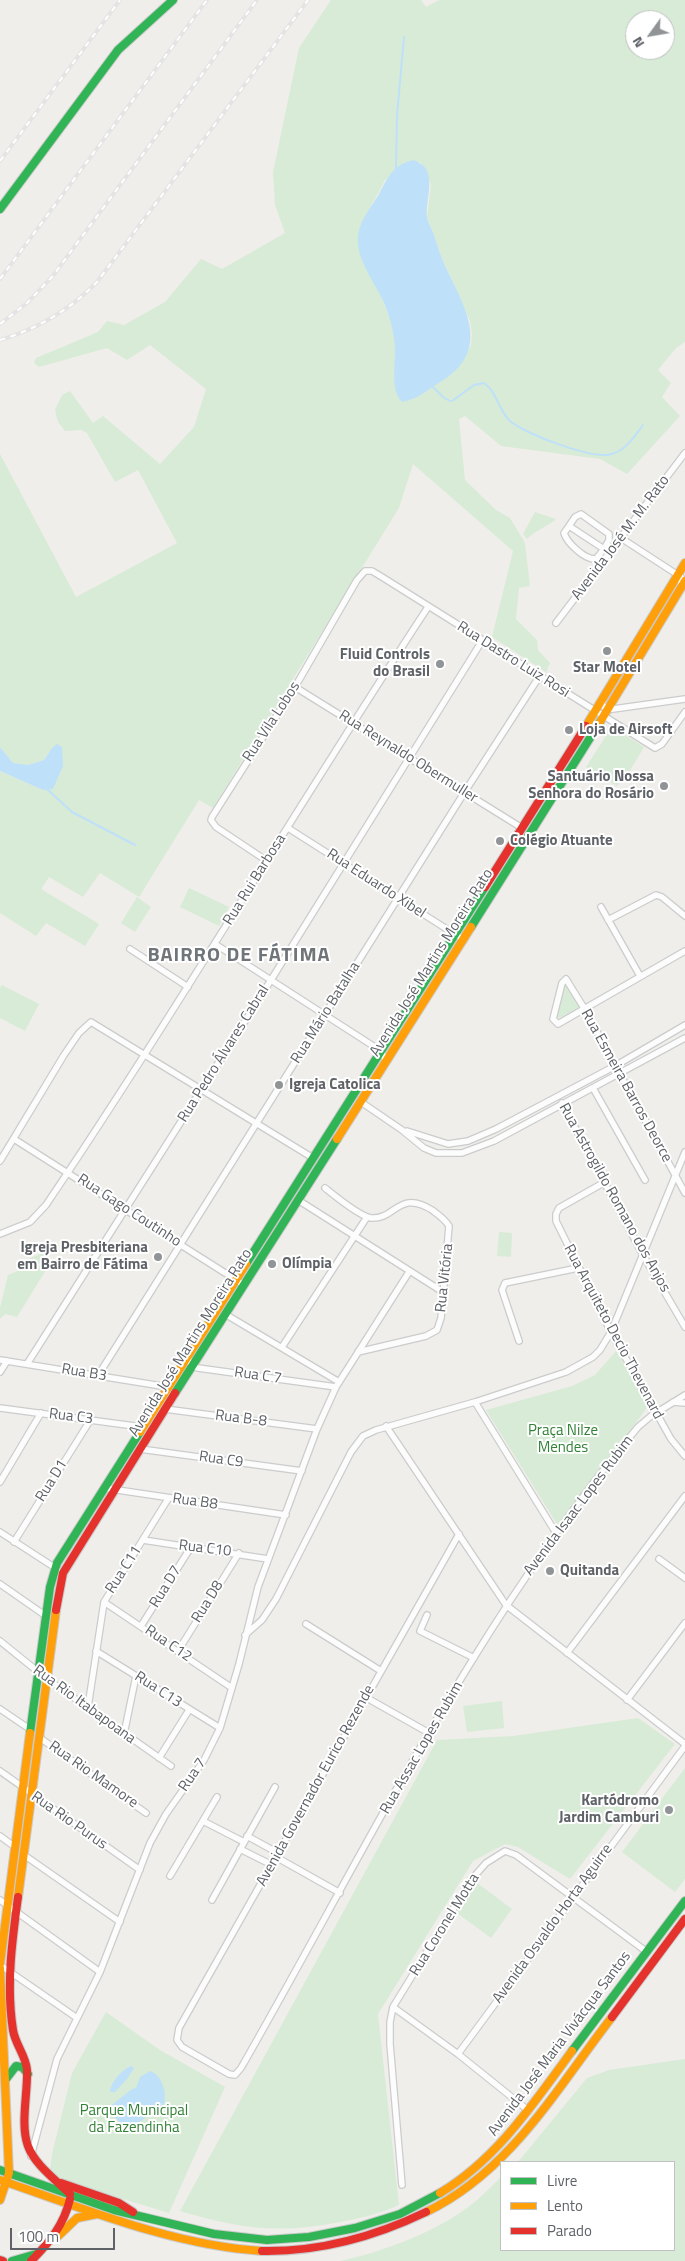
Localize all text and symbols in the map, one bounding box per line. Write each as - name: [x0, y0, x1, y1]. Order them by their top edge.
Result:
- north arrow: [625, 10, 675, 60]
- text: N: [626, 33, 649, 52]
- street label: Avenida José M. M. Rato: [568, 472, 674, 604]
- street label: Rua Dastro Luiz Rosi: [453, 618, 573, 702]
- marker: Star Motel: [601, 645, 613, 657]
- place label: Fluid Controls do Brasil: [340, 646, 430, 681]
- marker: Fluid Controls do Brasil: [434, 658, 446, 670]
- place label: Star Motel: [573, 659, 641, 677]
- street label: Rua Vila Lobos: [239, 678, 305, 766]
- street label: Rua Reynaldo Obermuller: [335, 707, 481, 807]
- place label: Loja de Airsoft: [579, 721, 672, 739]
- marker: Loja de Airsoft: [563, 724, 575, 736]
- place label: Santuário Nossa Senhora do Rosário: [528, 768, 654, 803]
- marker: Santuário Nossa Senhora do Rosário: [658, 780, 670, 792]
- street label: Rua Rui Barbosa: [220, 831, 290, 929]
- place label: Colégio Atuante: [510, 832, 613, 850]
- marker: Colégio Atuante: [494, 835, 506, 847]
- street label: Rua Eduardo Xibel: [323, 845, 429, 923]
- street label: Avenida José Martins Moreira Rato: [367, 866, 497, 1060]
- district label: BAIRRO DE FÁTIMA: [145, 944, 333, 968]
- street label: Rua Mário Batalha: [288, 959, 364, 1067]
- street label: Rua Pedro Álvares Cabral: [174, 982, 274, 1126]
- street label: Rua Esmeira Barros Deorce: [576, 1006, 676, 1166]
- place label: Igreja Catolica: [289, 1076, 381, 1094]
- marker: Igreja Catolica: [273, 1079, 285, 1091]
- street label: Rua Astrogildo Romano dos Anjos: [554, 1100, 674, 1296]
- street label: Rua Gago Coutinho: [74, 1171, 184, 1251]
- place label: Igreja Presbiteriana em Bairro de Fátima: [17, 1239, 148, 1274]
- street label: Rua Arquiteto Decio Thevenard: [559, 1242, 667, 1422]
- street label: Rua Vitória: [432, 1243, 458, 1313]
- street label: Avenida José Martins Moreira Rato: [126, 1246, 256, 1440]
- marker: Igreja Presbiteriana em Bairro de Fátima: [152, 1251, 164, 1263]
- place label: Olímpia: [282, 1255, 332, 1273]
- marker: Olímpia: [266, 1258, 278, 1270]
- street label: Rua B3: [60, 1361, 108, 1385]
- street label: Rua C 7: [233, 1364, 283, 1388]
- street label: Rua C3: [48, 1405, 94, 1429]
- street label: Rua B-8: [214, 1407, 268, 1431]
- park label: Praça Nilze Mendes: [528, 1422, 598, 1457]
- street label: Avenida Isaac Lopes Rubim: [520, 1432, 638, 1580]
- street label: Rua C9: [198, 1448, 244, 1472]
- street label: Rua D1: [32, 1457, 72, 1505]
- street label: Rua B8: [171, 1490, 219, 1514]
- street label: Rua C10: [178, 1537, 232, 1561]
- street label: Rua C11: [102, 1543, 146, 1597]
- place label: Quitanda: [560, 1562, 619, 1580]
- street label: Rua D7: [146, 1563, 186, 1611]
- marker: Quitanda: [544, 1565, 556, 1577]
- street label: Rua D8: [188, 1578, 228, 1626]
- street label: Rua C12: [141, 1622, 195, 1666]
- street label: Rua Rio Itabapoana: [29, 1662, 139, 1748]
- street label: Rua C13: [131, 1668, 185, 1712]
- street label: Rua Assac Lopes Rubim: [377, 1679, 467, 1817]
- street label: Avenida Governador Eurico Rezende: [253, 1682, 379, 1890]
- street label: Rua Rio Mamore: [45, 1738, 141, 1812]
- street label: Rua 7: [175, 1755, 211, 1795]
- street label: Rua Rio Purus: [28, 1788, 110, 1854]
- place label: Kartódromo Jardim Camburi: [559, 1792, 659, 1827]
- marker: Kartódromo Jardim Camburi: [663, 1804, 675, 1816]
- street label: Avenida Osvaldo Horta Aguirre: [489, 1841, 617, 2007]
- street label: Rua Coronel Motta: [406, 1870, 484, 1980]
- street label: Avenida José Maria Vivácqua Santos: [485, 1948, 635, 2140]
- park label: Parque Municipal da Fazendinha: [80, 2102, 188, 2137]
- legend: [500, 2161, 675, 2251]
- text: Livre: [547, 2169, 577, 2192]
- text: Lento: [547, 2194, 583, 2217]
- scale bar: [12, 2218, 118, 2250]
- text: Parado: [547, 2219, 592, 2242]
- text: 100 m: [18, 2225, 59, 2248]

